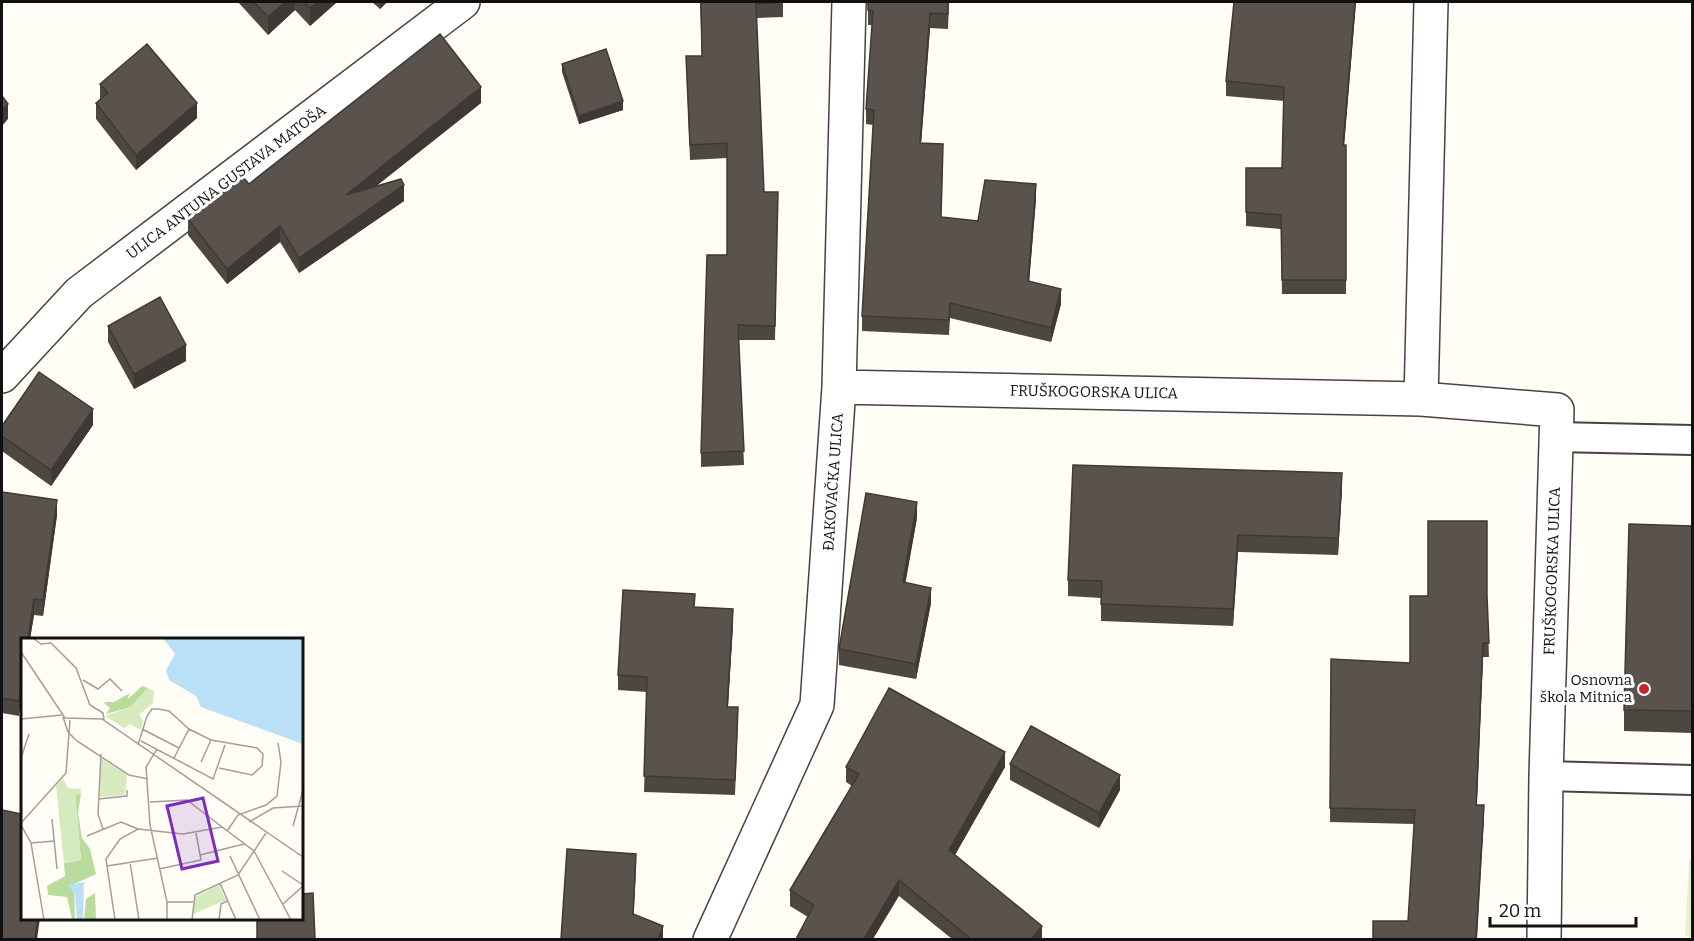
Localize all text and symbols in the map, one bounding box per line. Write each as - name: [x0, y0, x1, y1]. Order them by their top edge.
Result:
- street label: ULICA ANTUNA GUSTAVA MATOŠA: [123, 101, 330, 263]
- street label: FRUŠKOGORSKA ULICA: [1010, 382, 1179, 402]
- street label: ĐAKOVAČKA ULICA: [819, 412, 847, 552]
- street label: FRUŠKOGORSKA ULICA: [1540, 486, 1564, 655]
- inset map: [21, 638, 303, 920]
- place label: Osnovna škola Mitnica: [1540, 671, 1632, 706]
- marker: Osnovna škola Mitnica: [1637, 682, 1651, 696]
- scale bar: [1490, 890, 1636, 928]
- text: 20 m: [1499, 900, 1541, 922]

